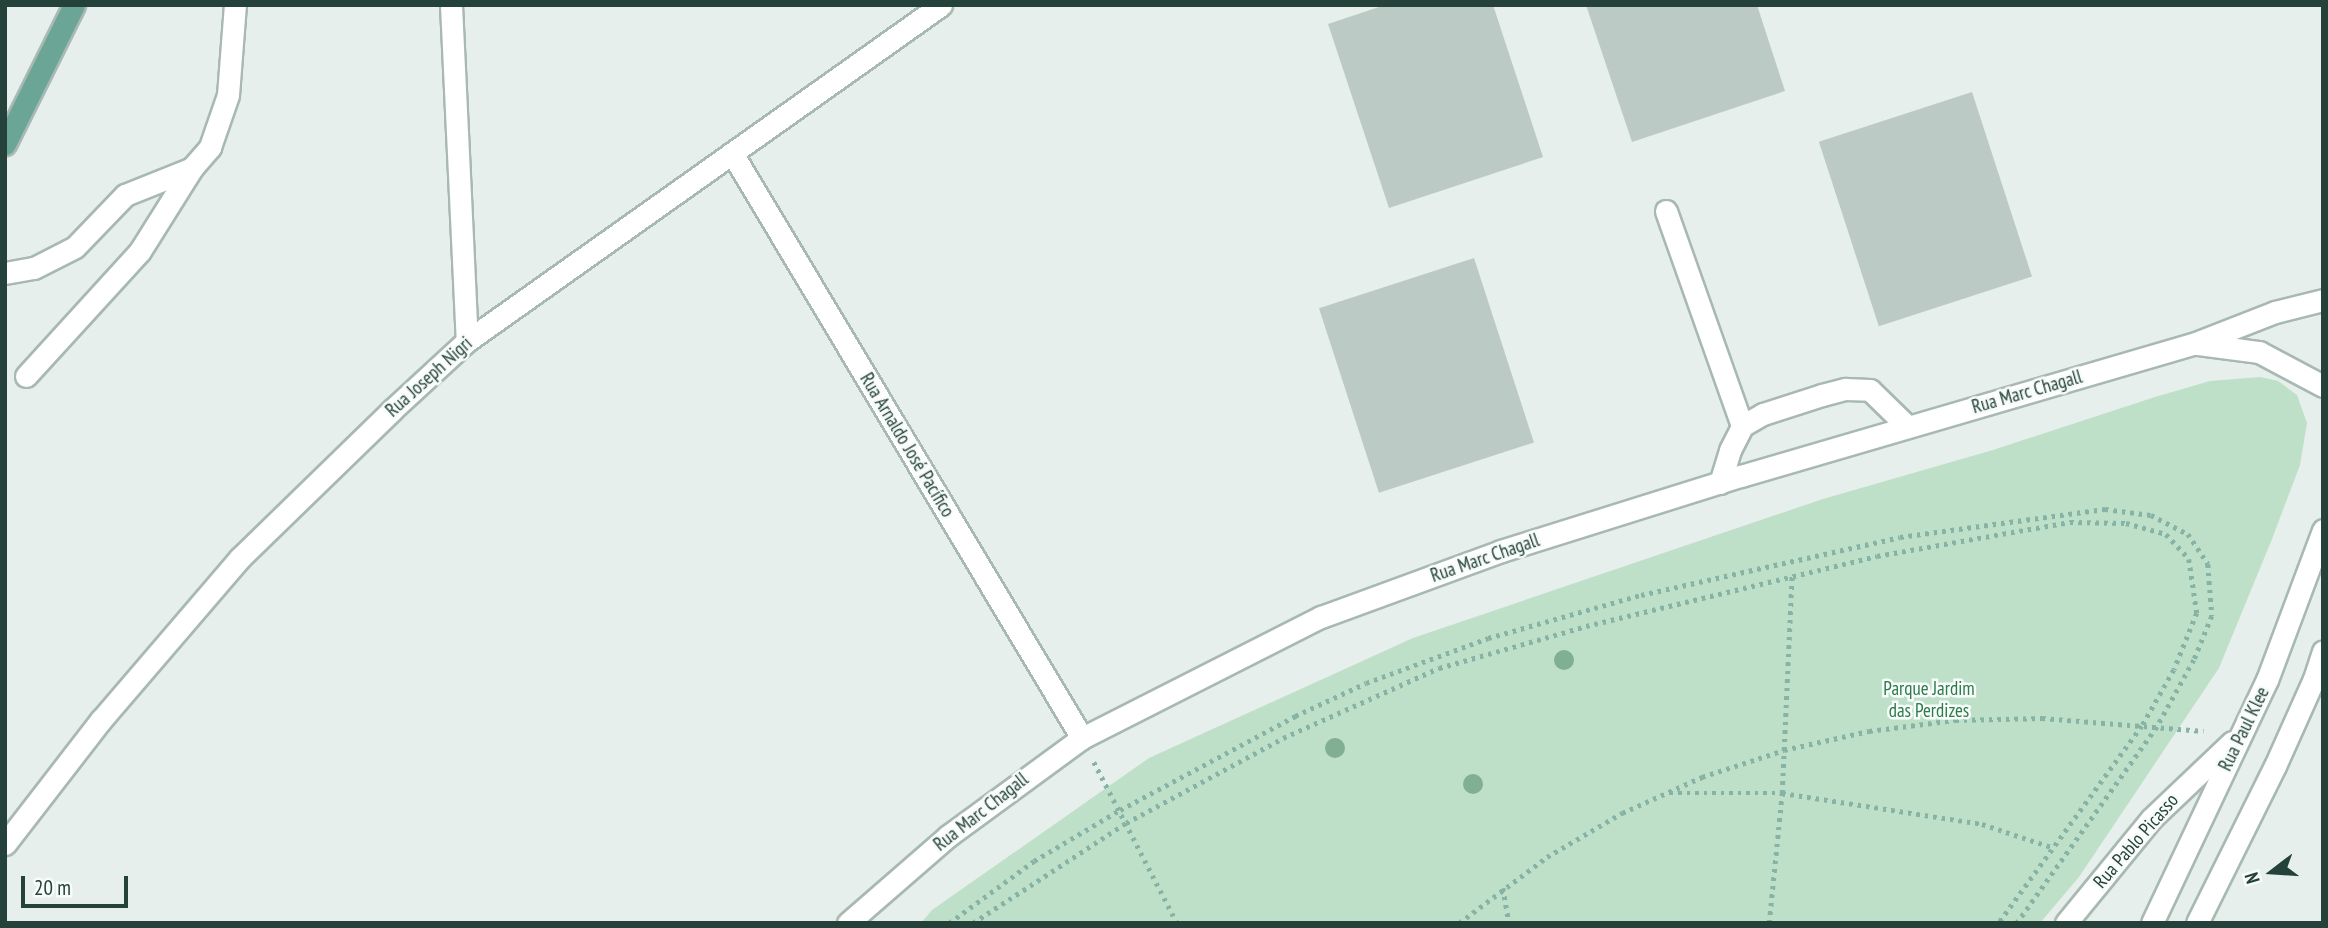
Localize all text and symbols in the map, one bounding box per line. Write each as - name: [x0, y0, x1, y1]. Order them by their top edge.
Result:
- street label: Rua Joseph Nigri: [381, 332, 477, 422]
- street label: Rua Marc Chagall: [1969, 365, 2085, 419]
- street label: Rua Arnaldo José Pacífico: [855, 369, 959, 521]
- street label: Rua Marc Chagall: [1427, 529, 1543, 587]
- park label: Parque Jardim das Perdizes: [1883, 678, 1975, 722]
- street label: Rua Paul Klee: [2214, 683, 2274, 775]
- street label: Rua Marc Chagall: [929, 768, 1033, 856]
- street label: Rua Pablo Picasso: [2089, 789, 2183, 893]
- north arrow: [2237, 837, 2307, 907]
- scale bar: [24, 862, 131, 906]
- text: N: [2239, 870, 2265, 887]
- text: 20 m: [34, 874, 71, 901]

